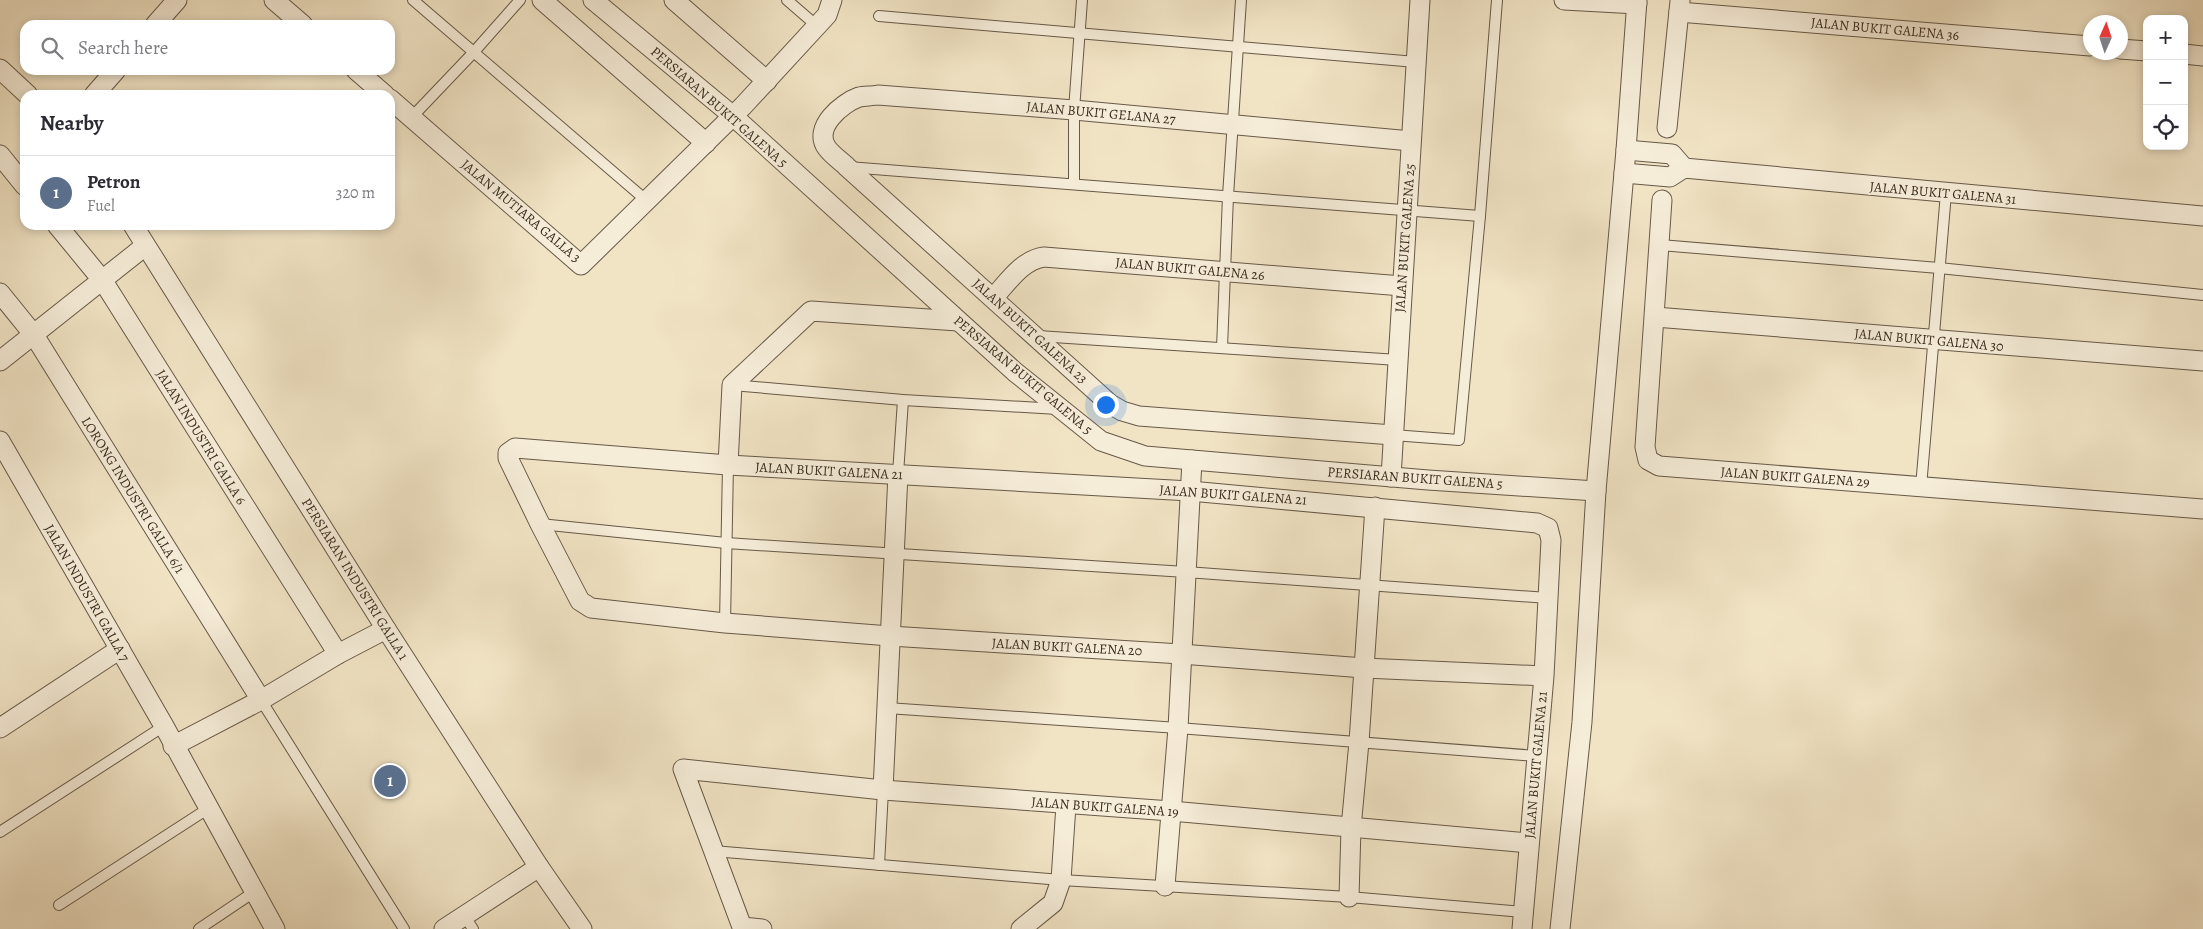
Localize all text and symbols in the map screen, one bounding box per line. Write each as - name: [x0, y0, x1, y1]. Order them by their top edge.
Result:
- street label: JALAN BUKIT GALENA 36: [1810, 13, 1960, 45]
- north arrow: [2083, 15, 2128, 60]
- map controls: [2143, 15, 2188, 150]
- button: +: [2143, 15, 2188, 60]
- search box: [20, 20, 395, 75]
- icon: search: [38, 34, 66, 62]
- text: Search here: [78, 35, 168, 61]
- street label: PERSIARAN BUKIT GALENA 5: [646, 42, 792, 172]
- button: −: [2143, 60, 2188, 105]
- street label: JALAN BUKIT GELANA 27: [1026, 97, 1176, 129]
- button: locate: [2143, 105, 2188, 150]
- text: Nearby: [40, 109, 103, 137]
- street label: JALAN MUTIARA GALLA 3: [457, 155, 585, 267]
- street label: JALAN BUKIT GALENA 25: [1390, 163, 1420, 313]
- text: Petron: [87, 169, 141, 195]
- street label: JALAN BUKIT GALENA 31: [1869, 177, 2017, 209]
- text: 1: [53, 182, 59, 204]
- text: 320 m: [336, 182, 375, 204]
- text: Fuel: [87, 195, 115, 217]
- street label: JALAN BUKIT GALENA 26: [1115, 253, 1265, 285]
- street label: JALAN BUKIT GALENA 23: [968, 274, 1092, 388]
- street label: PERSIARAN BUKIT GALENA 5: [949, 311, 1097, 439]
- street label: JALAN BUKIT GALENA 30: [1854, 324, 2004, 356]
- street label: JALAN INDUSTRI GALLA 6: [152, 366, 250, 508]
- your location: [1093, 392, 1119, 418]
- street label: LORONG INDUSTRI GALLA 6/1: [77, 413, 189, 577]
- street label: JALAN BUKIT GALENA 21: [755, 458, 904, 484]
- street label: PERSIARAN BUKIT GALENA 5: [1327, 462, 1503, 494]
- street label: JALAN BUKIT GALENA 29: [1720, 462, 1870, 492]
- street label: JALAN BUKIT GALENA 21: [1159, 480, 1308, 510]
- street label: PERSIARAN INDUSTRI GALLA 1: [297, 494, 413, 664]
- street label: JALAN INDUSTRI GALLA 7: [40, 521, 134, 665]
- street label: JALAN BUKIT GALENA 20: [991, 634, 1143, 660]
- street label: JALAN BUKIT GALENA 21: [1520, 690, 1552, 839]
- pin: 1: [374, 762, 406, 800]
- street label: JALAN BUKIT GALENA 19: [1031, 792, 1179, 822]

